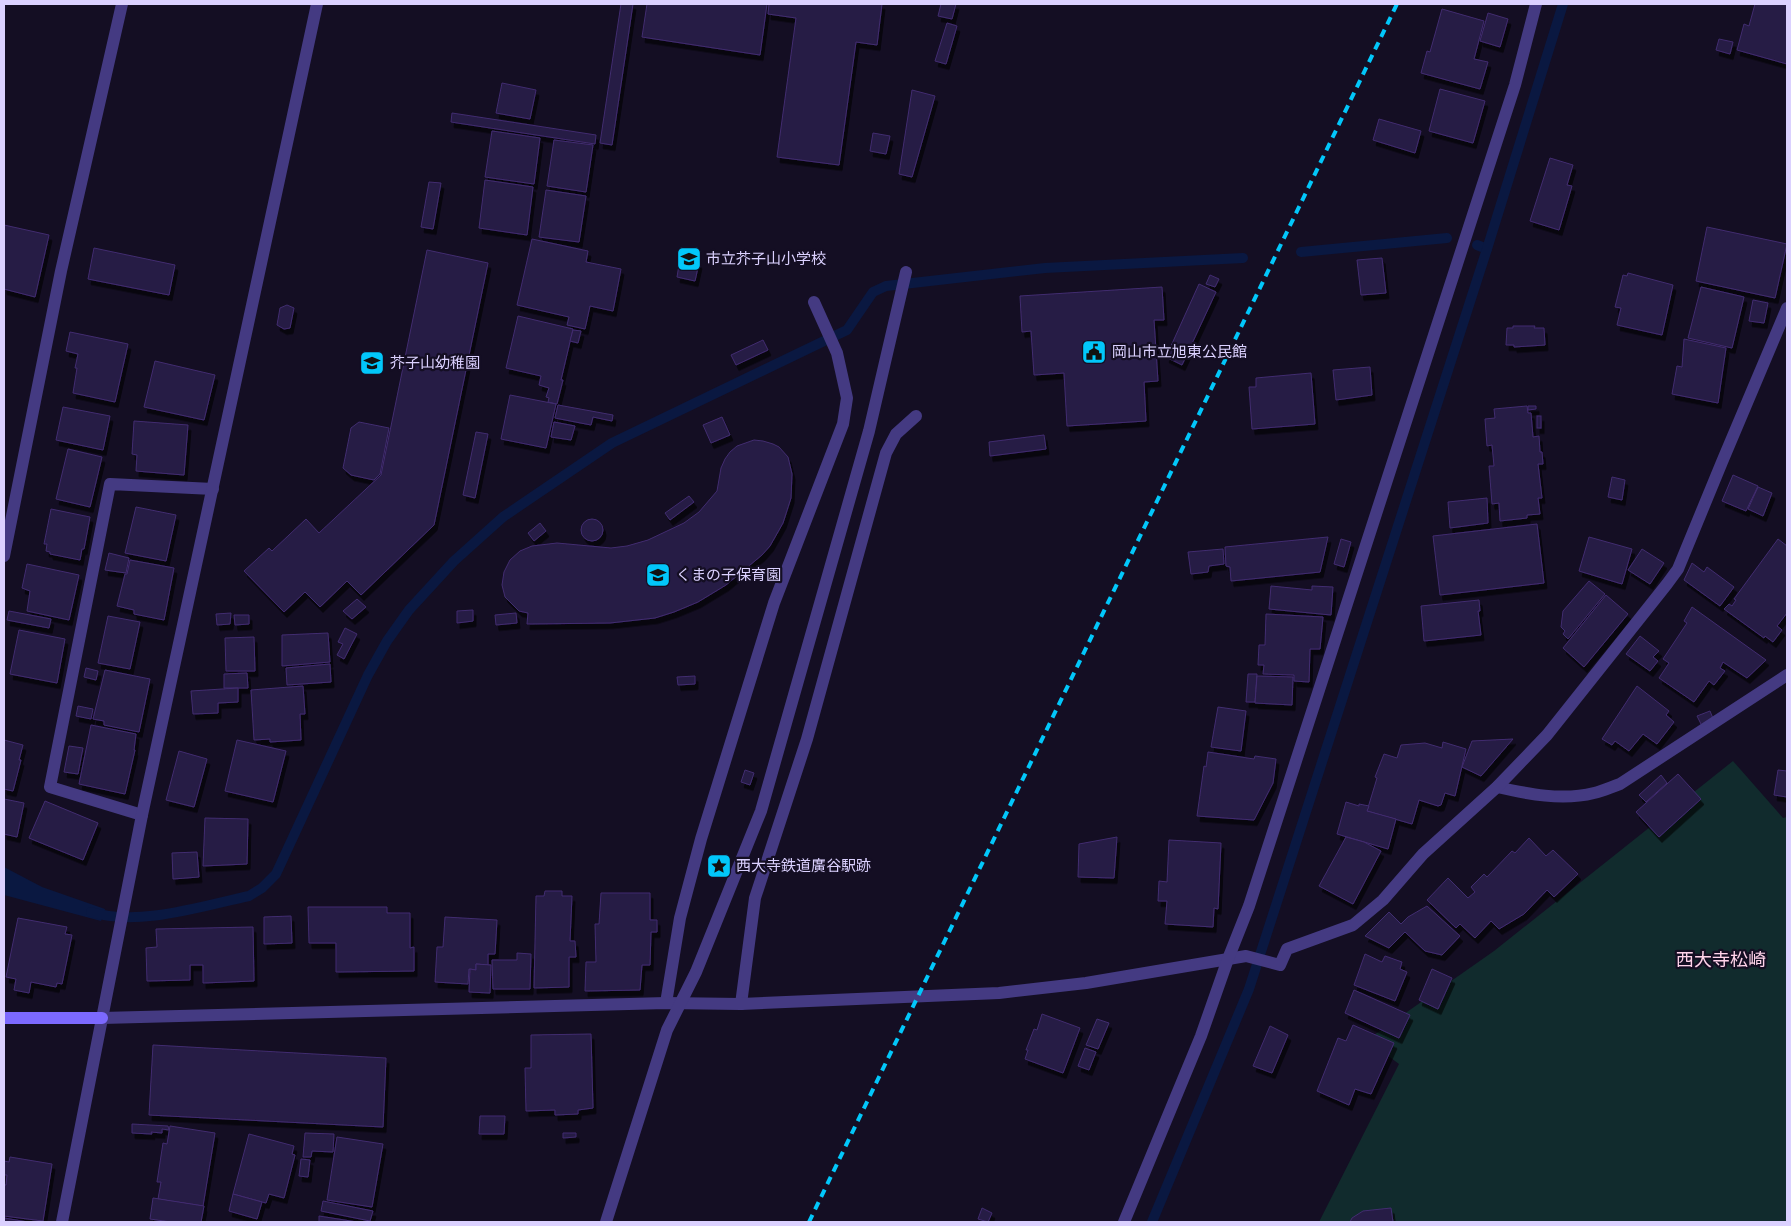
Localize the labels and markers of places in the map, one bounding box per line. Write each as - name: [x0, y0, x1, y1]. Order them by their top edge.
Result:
- school or university icon: 市立芥子山小学校: [676, 246, 702, 272]
- place label: 市立芥子山小学校: [706, 250, 826, 268]
- public building icon: 岡山市立旭東公民館: [1081, 339, 1107, 365]
- place label: 岡山市立旭東公民館: [1112, 343, 1247, 361]
- school or university icon: 芥子山幼稚園: [359, 350, 385, 376]
- place label: 芥子山幼稚園: [390, 354, 480, 372]
- school or university icon: くまの子保育園: [645, 562, 671, 588]
- place label: くまの子保育園: [676, 566, 781, 584]
- place icon: 西大寺鉄道廣谷駅跡: [706, 853, 732, 879]
- place label: 西大寺鉄道廣谷駅跡: [736, 857, 871, 875]

